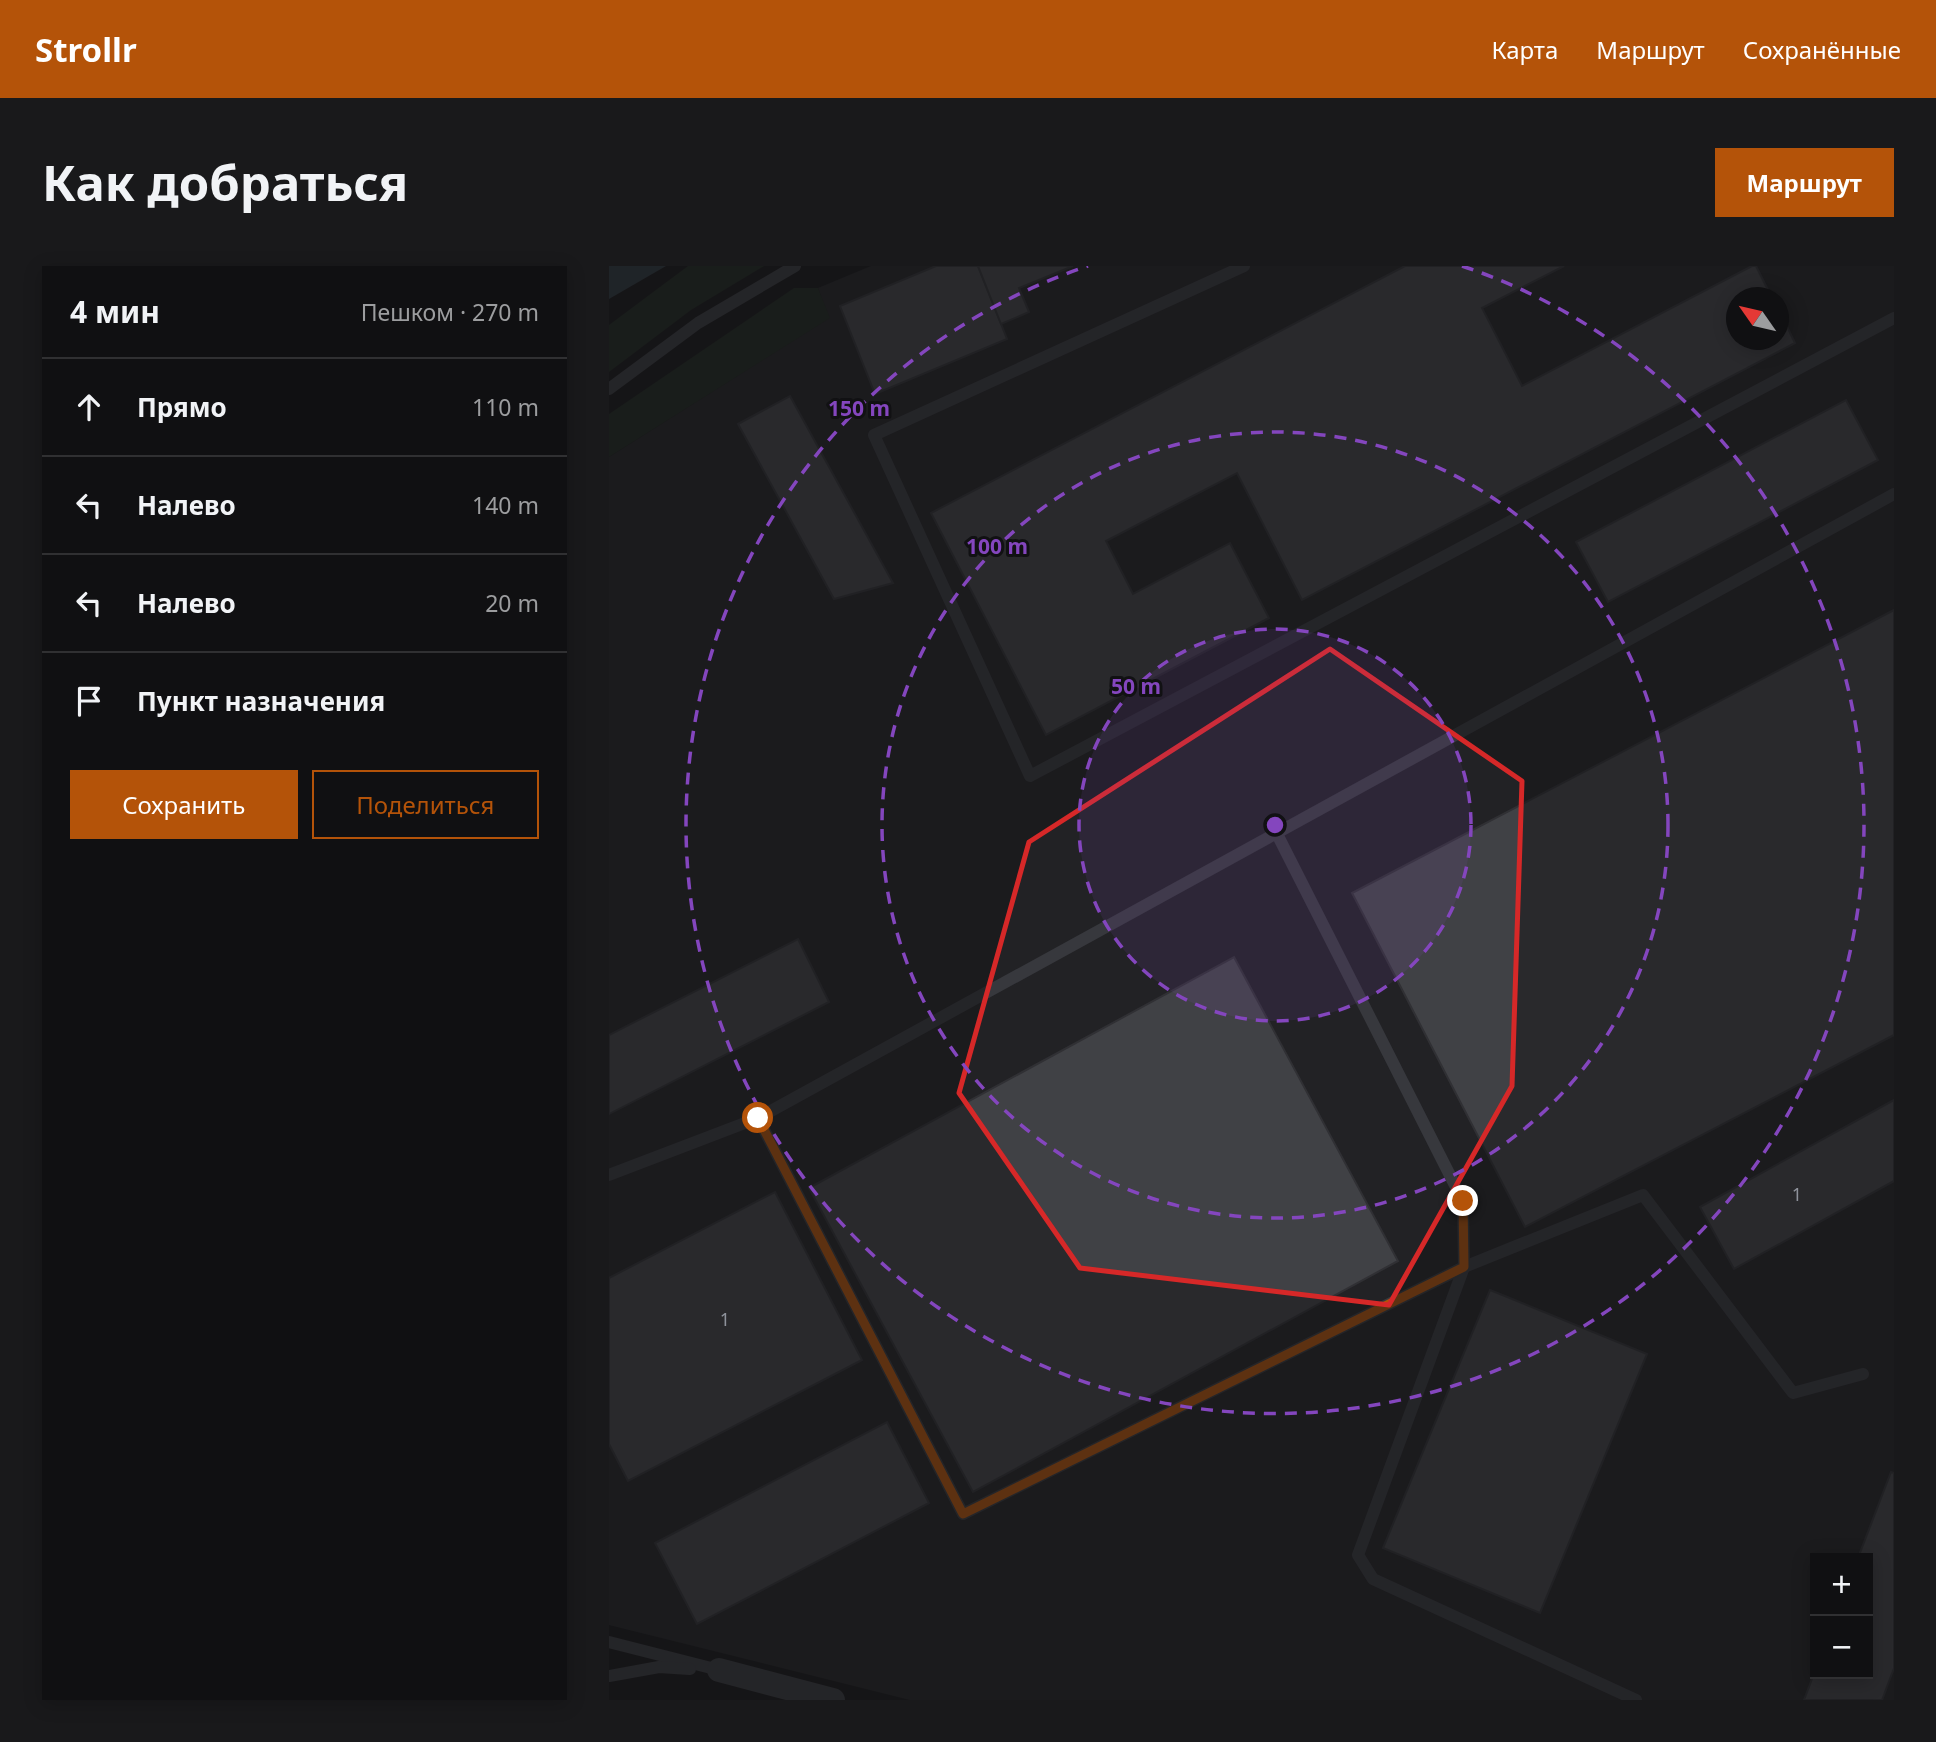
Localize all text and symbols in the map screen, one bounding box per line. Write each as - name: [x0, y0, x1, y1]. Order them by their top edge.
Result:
- text: Strollr: [35, 27, 137, 72]
- text: Карта: [1491, 33, 1558, 66]
- text: Маршрут: [1596, 33, 1705, 66]
- text: Сохранённые: [1743, 33, 1901, 66]
- button: Маршрут: [1715, 148, 1894, 217]
- text: Как добраться: [42, 149, 408, 215]
- north arrow: [1726, 287, 1789, 350]
- text: 4 мин: [70, 291, 160, 332]
- text: Пешком · 270 m: [361, 296, 539, 328]
- icon: ahead: [70, 388, 108, 426]
- text: Прямо: [137, 389, 227, 425]
- text: 110 m: [472, 391, 539, 423]
- text: 150 m: [828, 394, 890, 422]
- icon: left: [70, 486, 108, 524]
- text: Налево: [137, 487, 236, 523]
- text: 140 m: [472, 489, 539, 521]
- text: 100 m: [966, 532, 1028, 560]
- icon: left: [70, 584, 108, 622]
- text: Налево: [137, 585, 236, 621]
- text: 20 m: [485, 587, 539, 619]
- text: 50 m: [1111, 672, 1161, 700]
- icon: arrive: [70, 682, 108, 720]
- text: Пункт назначения: [137, 683, 385, 719]
- button: Сохранить: [70, 770, 298, 839]
- button: Поделиться: [312, 770, 539, 839]
- centre of rings: [1263, 813, 1287, 837]
- route start: [742, 1102, 773, 1133]
- house number: 1: [1792, 1182, 1802, 1206]
- route end: [1447, 1185, 1478, 1216]
- house number: 1: [720, 1307, 730, 1331]
- map controls: [1810, 1553, 1873, 1679]
- button: +: [1810, 1553, 1873, 1616]
- button: −: [1810, 1616, 1873, 1679]

